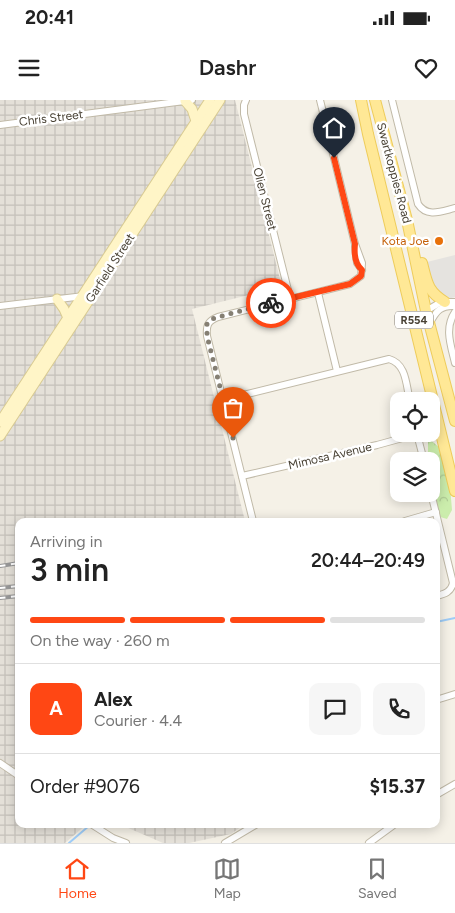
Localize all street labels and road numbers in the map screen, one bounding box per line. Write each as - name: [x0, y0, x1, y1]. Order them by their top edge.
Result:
- street label: Chris Street: [18, 107, 84, 129]
- street label: Swartkoppies Road: [374, 121, 414, 225]
- street label: Olien Street: [250, 166, 280, 232]
- street label: Garfield Street: [83, 231, 138, 305]
- road number: R554: [395, 312, 433, 328]
- street label: Mimosa Avenue: [287, 439, 374, 472]

